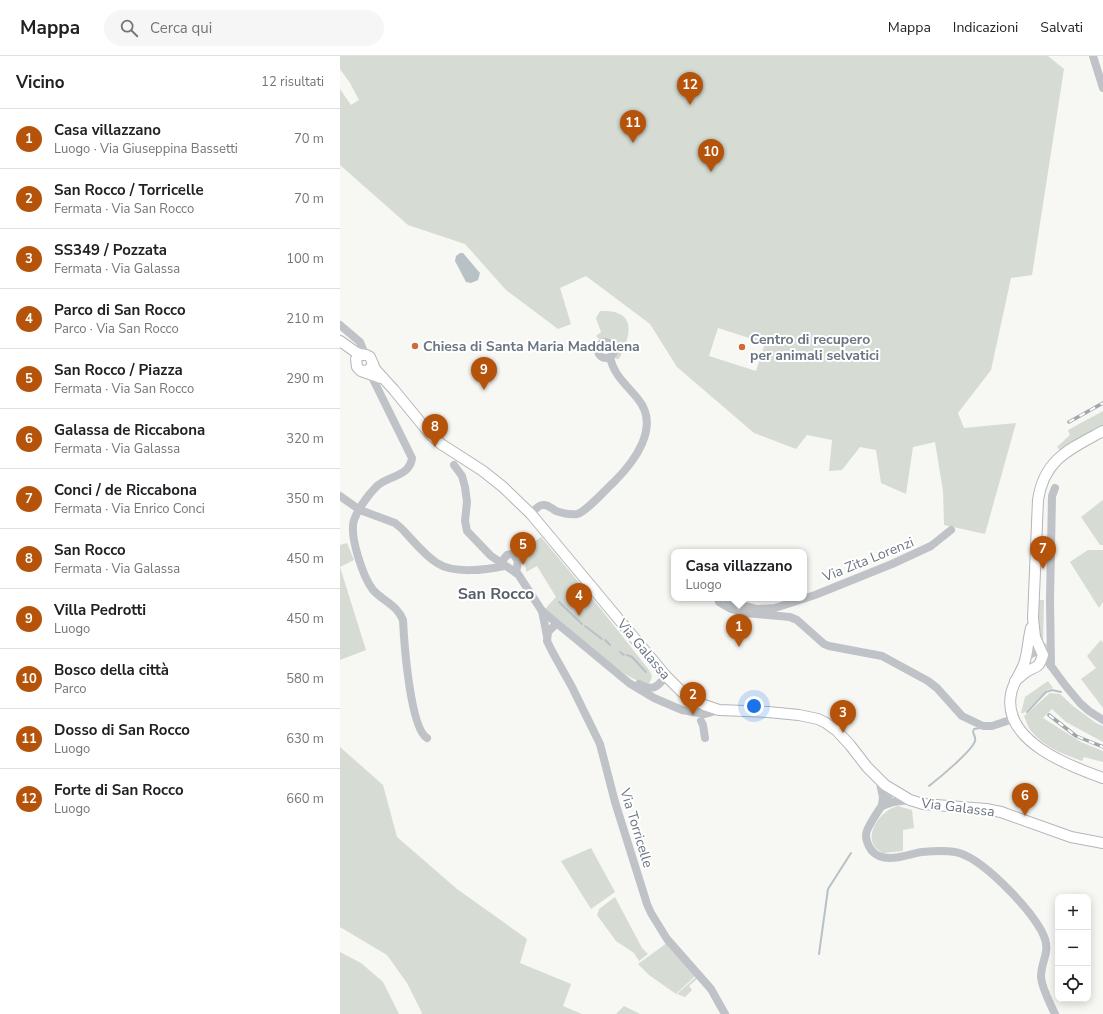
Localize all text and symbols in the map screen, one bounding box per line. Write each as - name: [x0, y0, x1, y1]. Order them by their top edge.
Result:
- search box: [104, 10, 384, 46]
- text: Mappa: [20, 15, 80, 41]
- icon: search: [118, 17, 140, 39]
- text: Cerca qui: [150, 18, 212, 38]
- text: Mappa: [888, 18, 931, 37]
- text: Indicazioni: [953, 18, 1018, 37]
- text: Salvati: [1040, 18, 1083, 37]
- text: Vicino: [16, 71, 65, 94]
- pin: 12: [677, 72, 703, 105]
- text: 12 risultati: [261, 73, 324, 91]
- pin: 11: [620, 110, 646, 143]
- text: Casa villazzano: [54, 120, 161, 140]
- text: 1: [25, 130, 33, 148]
- text: 70 m: [294, 130, 324, 148]
- pin: 10: [698, 139, 724, 172]
- text: Luogo · Via Giuseppina Bassetti: [54, 140, 238, 158]
- text: San Rocco / Torricelle: [54, 180, 204, 200]
- text: 2: [25, 190, 33, 208]
- text: 70 m: [294, 190, 324, 208]
- text: Fermata · Via San Rocco: [54, 200, 194, 218]
- text: SS349 / Pozzata: [54, 240, 167, 260]
- text: 3: [25, 250, 33, 268]
- text: 100 m: [286, 250, 324, 268]
- text: Fermata · Via Galassa: [54, 260, 180, 278]
- text: Parco di San Rocco: [54, 300, 186, 320]
- text: 4: [25, 310, 33, 328]
- text: 210 m: [286, 310, 324, 328]
- text: Parco · Via San Rocco: [54, 320, 179, 338]
- place label: Centro di recupero per animali selvatici: [750, 330, 879, 365]
- place label: Chiesa di Santa Maria Maddalena: [423, 337, 640, 356]
- marker: Chiesa di Santa Maria Maddalena: [410, 341, 420, 351]
- marker: Centro di recupero per animali selvatici: [737, 342, 747, 352]
- pin: 9: [471, 357, 497, 390]
- text: San Rocco / Piazza: [54, 360, 183, 380]
- text: 5: [25, 370, 33, 388]
- text: 290 m: [286, 370, 324, 388]
- text: Fermata · Via San Rocco: [54, 380, 194, 398]
- pin: 8: [422, 414, 448, 447]
- text: Galassa de Riccabona: [54, 420, 205, 440]
- text: 6: [25, 430, 33, 448]
- text: 320 m: [286, 430, 324, 448]
- text: Fermata · Via Galassa: [54, 440, 180, 458]
- text: Conci / de Riccabona: [54, 480, 197, 500]
- text: 7: [25, 490, 33, 508]
- text: 350 m: [286, 490, 324, 508]
- text: Fermata · Via Enrico Conci: [54, 500, 205, 518]
- pin: 5: [510, 532, 536, 565]
- street label: Via Zita Lorenzi: [819, 533, 917, 587]
- pin: 7: [1030, 536, 1056, 569]
- text: San Rocco: [54, 540, 126, 560]
- popup: [671, 549, 807, 601]
- text: 8: [25, 550, 33, 568]
- text: 450 m: [286, 550, 324, 568]
- text: Casa villazzano: [686, 556, 792, 576]
- text: Fermata · Via Galassa: [54, 560, 180, 578]
- text: Luogo: [686, 576, 722, 594]
- district label: San Rocco: [458, 583, 534, 605]
- pin: 4: [566, 583, 592, 616]
- text: Villa Pedrotti: [54, 600, 146, 620]
- text: 9: [25, 610, 33, 628]
- text: 450 m: [286, 610, 324, 628]
- street label: Via Galassa: [612, 614, 675, 684]
- pin: 1: [726, 614, 752, 647]
- text: Luogo: [54, 620, 90, 638]
- text: Bosco della città: [54, 660, 169, 680]
- text: 10: [21, 670, 37, 688]
- text: 580 m: [286, 670, 324, 688]
- text: Parco: [54, 680, 87, 698]
- pin: 2: [680, 682, 706, 715]
- your location: [744, 696, 764, 716]
- pin: 3: [830, 700, 856, 733]
- text: Dosso di San Rocco: [54, 720, 190, 740]
- text: 11: [21, 730, 37, 748]
- text: 630 m: [286, 730, 324, 748]
- text: Luogo: [54, 740, 90, 758]
- text: Forte di San Rocco: [54, 780, 184, 800]
- pin: 6: [1012, 783, 1038, 816]
- street label: Via Torricelle: [615, 785, 658, 870]
- text: 12: [21, 790, 37, 808]
- text: 660 m: [286, 790, 324, 808]
- street label: Via Galassa: [919, 793, 996, 821]
- text: Luogo: [54, 800, 90, 818]
- map controls: [1055, 894, 1091, 1002]
- button: +: [1055, 894, 1091, 930]
- button: −: [1055, 930, 1091, 966]
- button: locate: [1055, 966, 1091, 1002]

